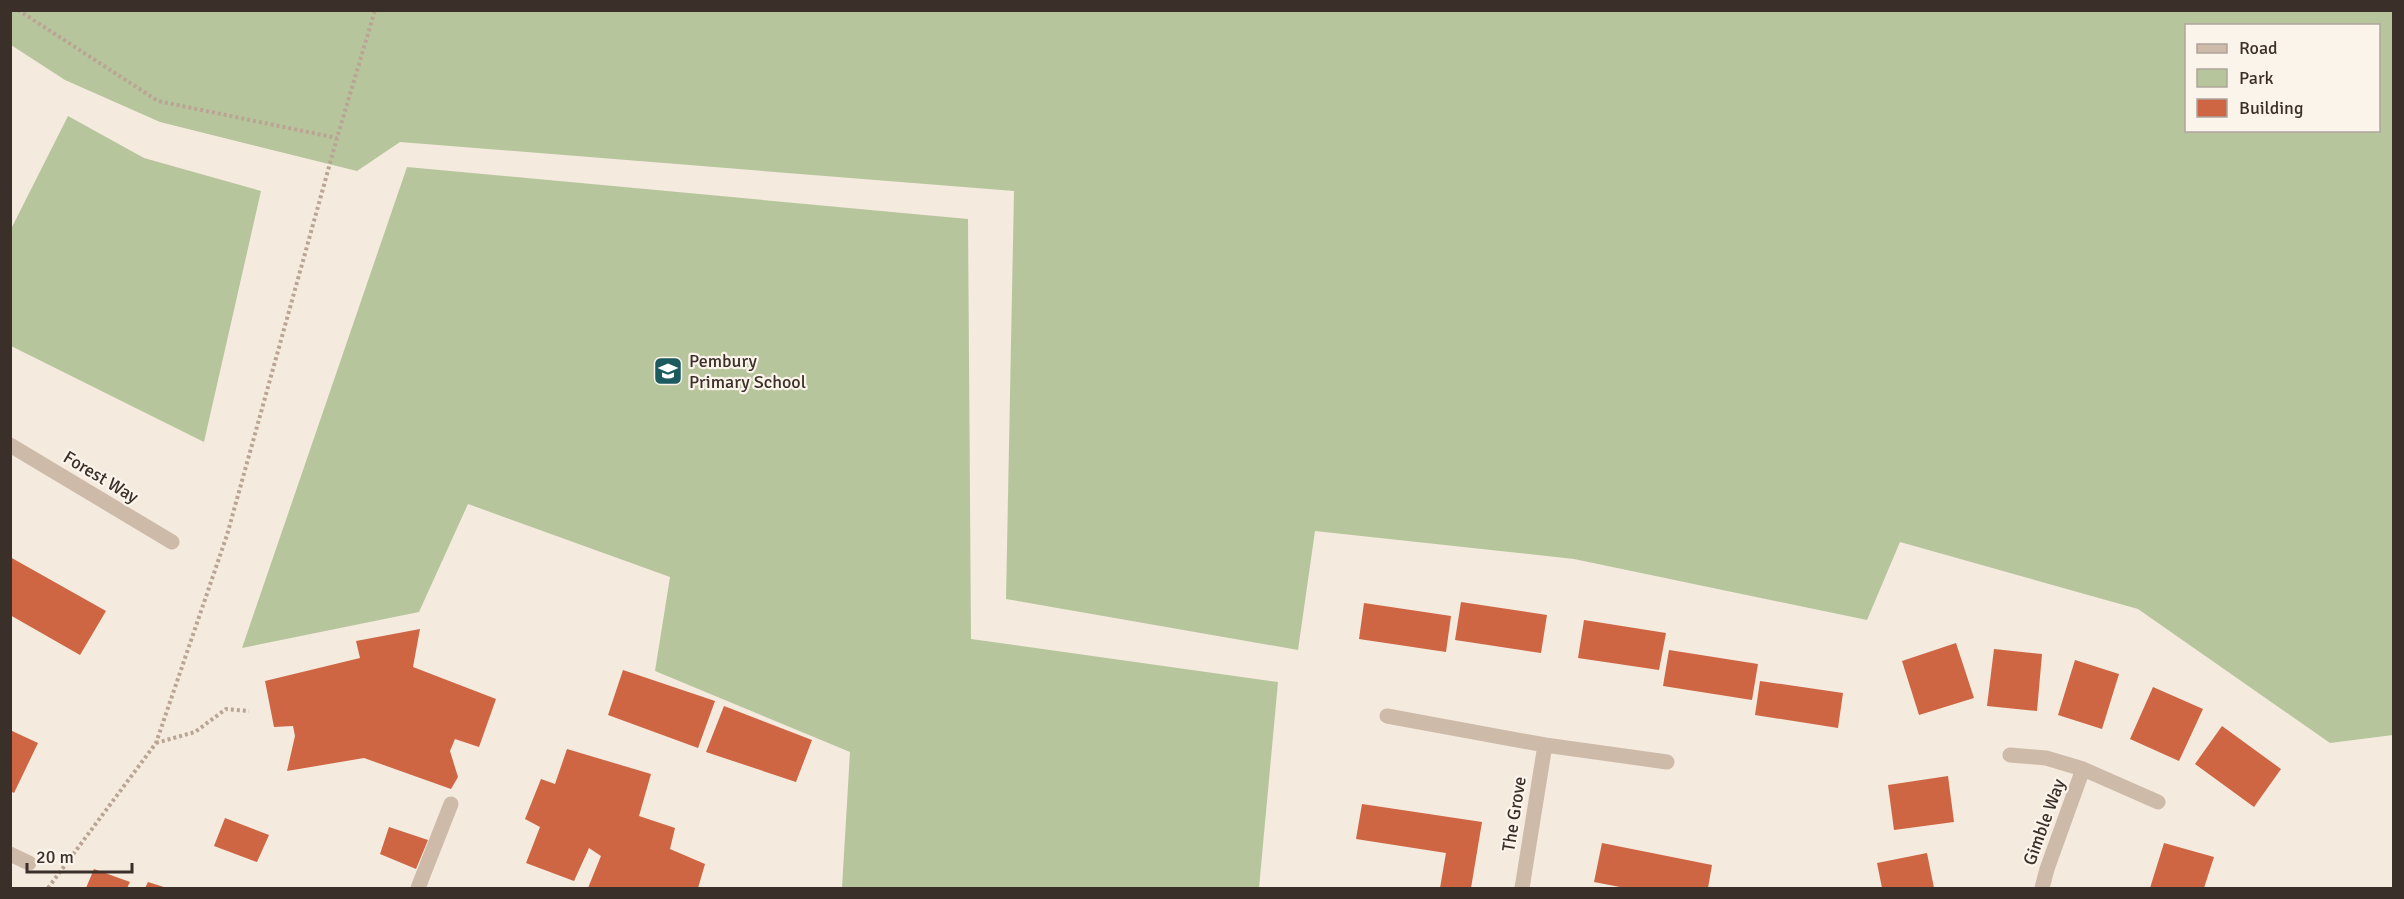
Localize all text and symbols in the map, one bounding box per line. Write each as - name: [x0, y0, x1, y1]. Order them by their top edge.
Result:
- legend: [2185, 24, 2380, 132]
- text: Road: [2239, 37, 2278, 59]
- text: Park: [2239, 67, 2274, 89]
- text: Building: [2239, 97, 2303, 119]
- place label: Pembury Primary School: [689, 350, 806, 393]
- school or university icon: Pembury Primary School: [652, 355, 684, 387]
- street label: Forest Way: [59, 446, 143, 508]
- street label: The Grove: [1497, 775, 1531, 853]
- street label: Gimble Way: [2018, 775, 2070, 868]
- scale bar: [27, 836, 132, 874]
- text: 20 m: [36, 846, 74, 868]

